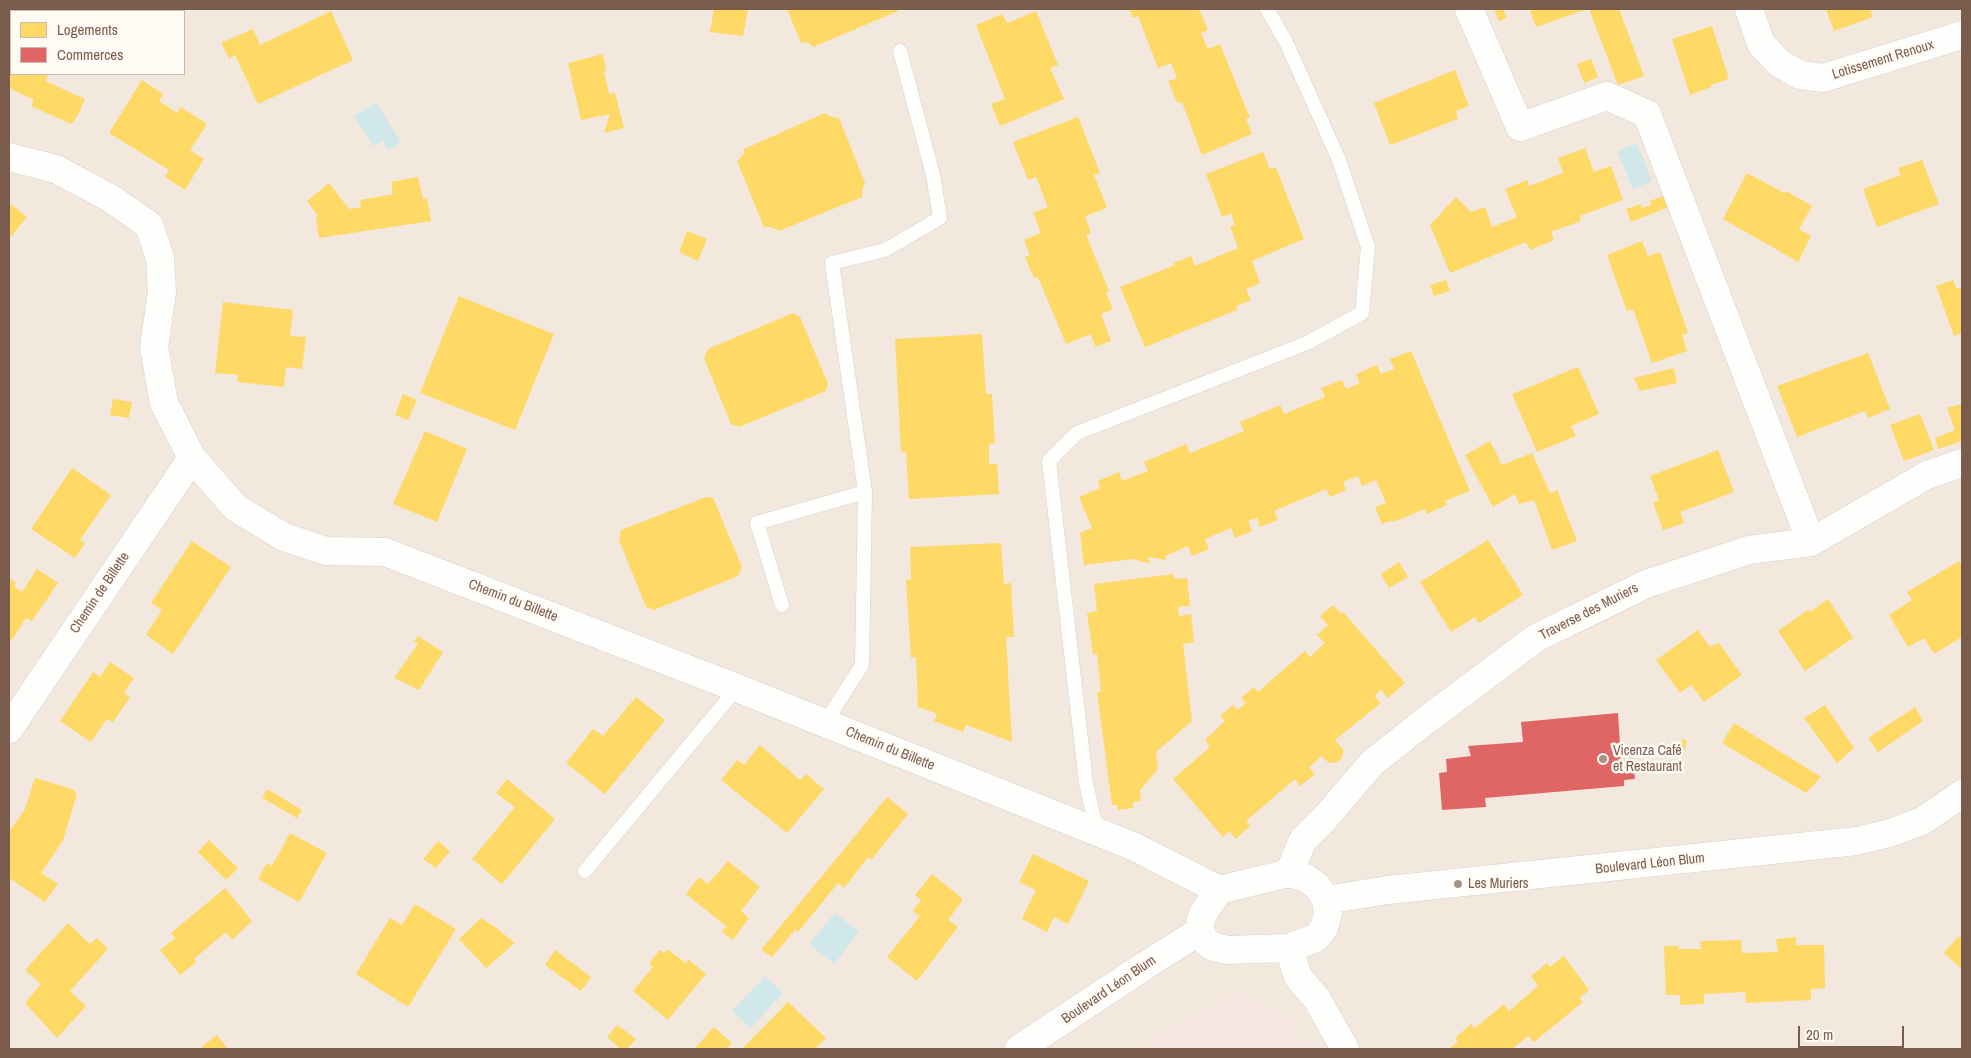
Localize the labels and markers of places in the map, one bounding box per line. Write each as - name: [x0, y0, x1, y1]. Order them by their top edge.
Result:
- place label: Vicenza Café et Restaurant: [1613, 743, 1682, 776]
- marker: Vicenza Café et Restaurant: [1597, 753, 1609, 765]
- place label: Les Muriers: [1468, 876, 1529, 892]
- marker: Les Muriers: [1452, 878, 1464, 890]

